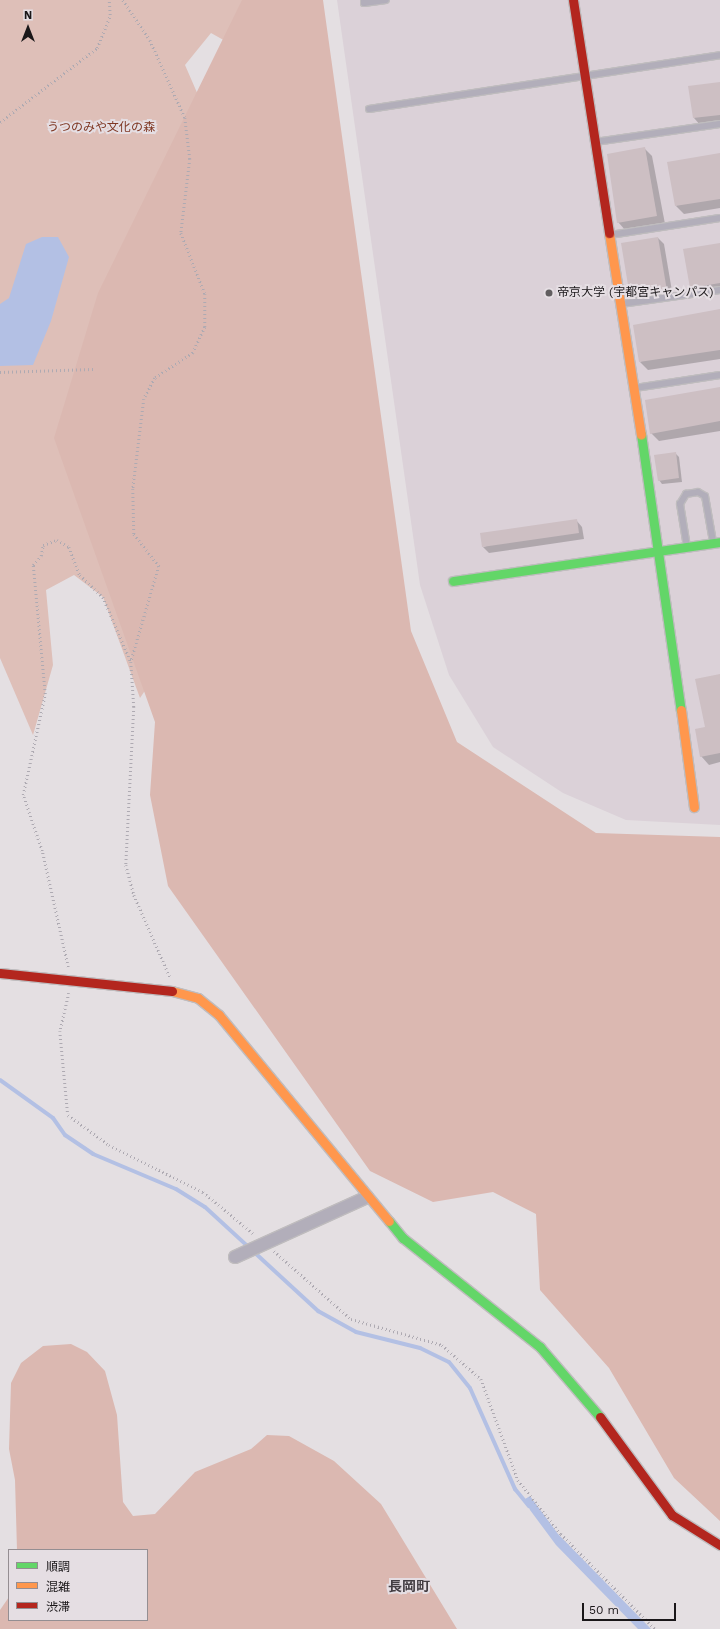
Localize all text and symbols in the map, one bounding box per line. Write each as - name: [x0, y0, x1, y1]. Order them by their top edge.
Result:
- north arrow: [8, 8, 48, 48]
- text: N: [24, 9, 32, 22]
- park label: うつのみや文化の森: [47, 121, 155, 135]
- place label: 帝京大学 (宇都宮キャンパス): [557, 286, 713, 300]
- marker: 帝京大学 (宇都宮キャンパス): [544, 288, 554, 298]
- legend: [8, 1549, 148, 1621]
- text: 順調: [46, 1560, 70, 1574]
- district label: 長岡町: [388, 1578, 430, 1594]
- text: 混雑: [46, 1580, 70, 1594]
- scale bar: [584, 1595, 678, 1621]
- text: 渋滞: [46, 1600, 70, 1614]
- text: 50 m: [589, 1603, 619, 1617]

